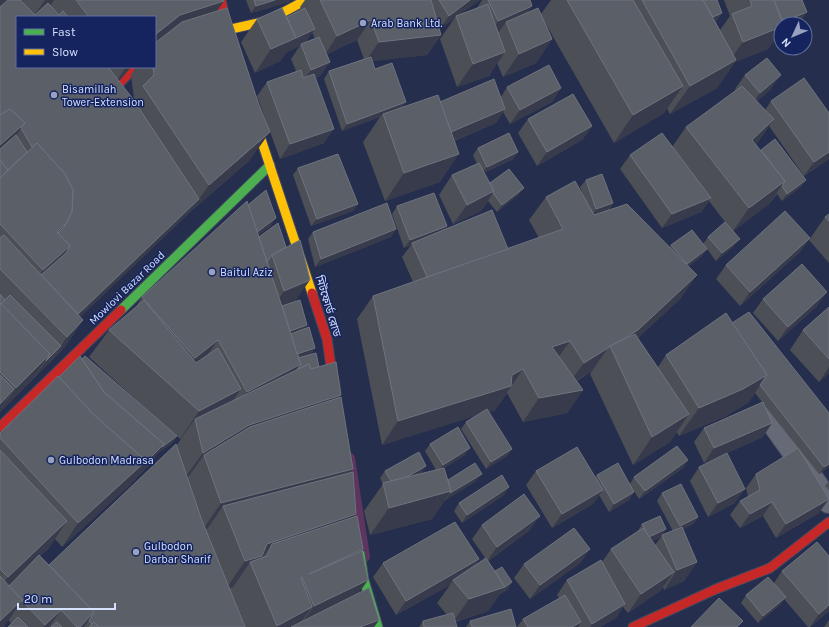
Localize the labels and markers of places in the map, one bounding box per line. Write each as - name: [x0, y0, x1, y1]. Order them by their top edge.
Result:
- place label: Arab Bank Ltd.: [371, 17, 443, 30]
- marker: Arab Bank Ltd.: [358, 18, 368, 28]
- place label: Bisamillah Tower-Extension: [62, 83, 144, 109]
- marker: Bisamillah Tower-Extension: [49, 90, 59, 100]
- place label: Baitul Aziz: [220, 266, 273, 279]
- marker: Baitul Aziz: [207, 267, 217, 277]
- place label: Gulbodon Madrasa: [59, 454, 154, 467]
- marker: Gulbodon Madrasa: [46, 455, 56, 465]
- place label: Gulbodon Darbar Sharif: [144, 540, 211, 566]
- marker: Gulbodon Darbar Sharif: [131, 547, 141, 557]

